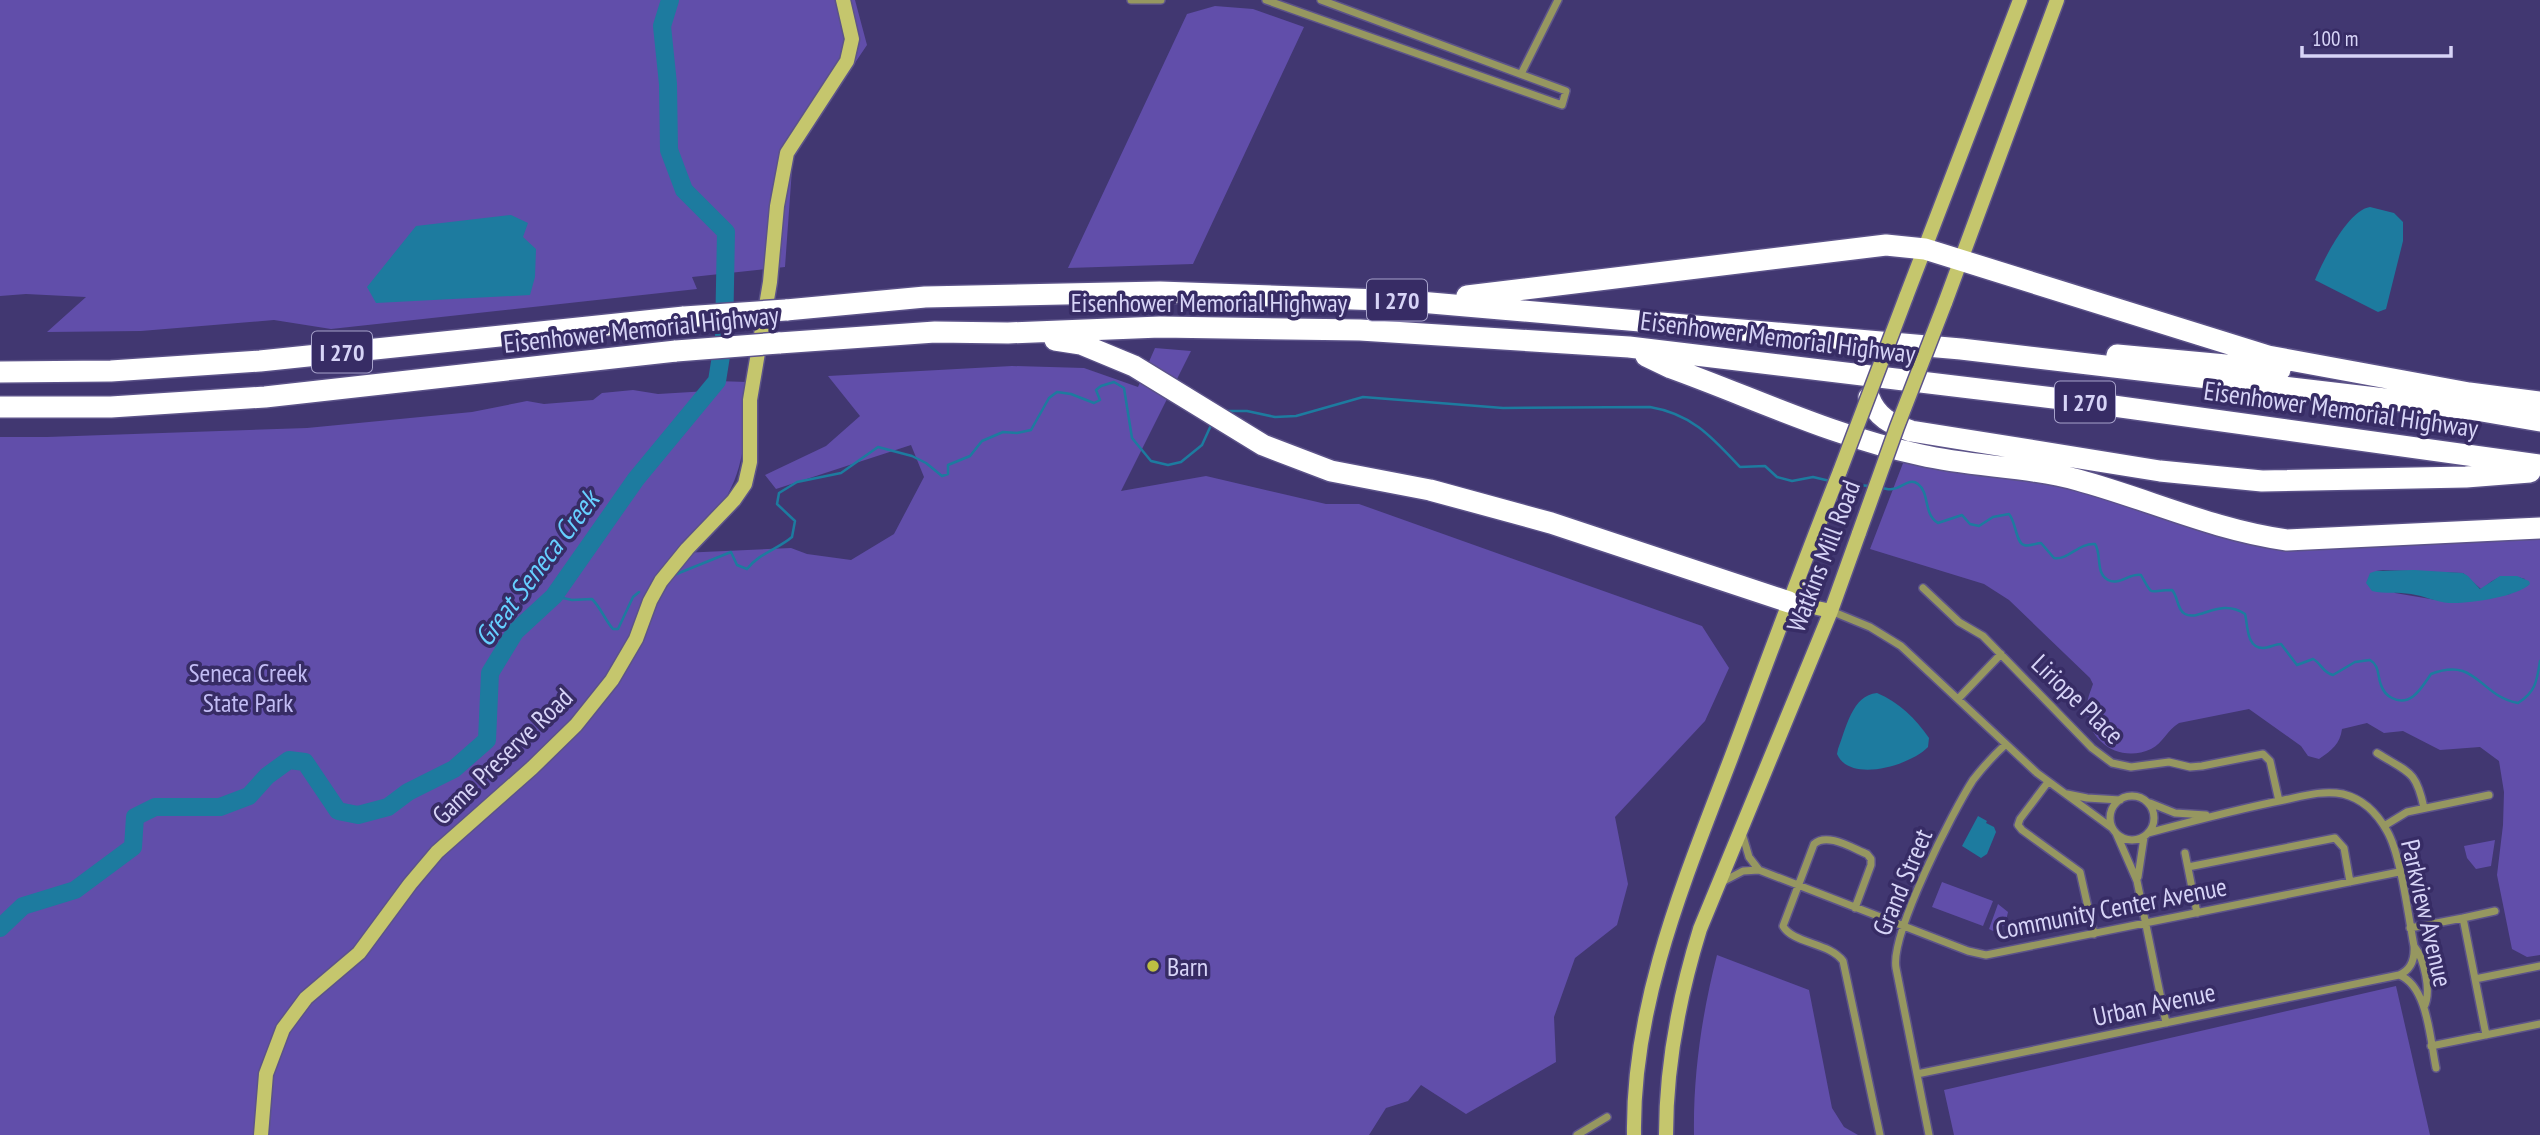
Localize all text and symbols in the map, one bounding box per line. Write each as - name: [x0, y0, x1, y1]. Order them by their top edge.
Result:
- scale bar: [2302, 14, 2451, 58]
- text: 100 m: [2312, 25, 2358, 52]
- road number: I 270: [1367, 279, 1427, 320]
- street label: Eisenhower Memorial Highway: [1071, 286, 1348, 319]
- street label: Eisenhower Memorial Highway: [502, 298, 780, 360]
- street label: Eisenhower Memorial Highway: [1639, 304, 1918, 370]
- road number: I 270: [312, 332, 372, 372]
- street label: Eisenhower Memorial Highway: [2202, 373, 2480, 445]
- road number: I 270: [2055, 382, 2115, 422]
- street label: Watkins Mill Road: [1779, 476, 1867, 636]
- water label: Great Seneca Creek: [465, 480, 609, 653]
- street label: Liriope Place: [2025, 647, 2131, 751]
- park label: Seneca Creek State Park: [188, 656, 308, 719]
- street label: Game Preserve Road: [425, 681, 579, 831]
- street label: Grand Street: [1865, 824, 1939, 940]
- street label: Parkview Avenue: [2394, 836, 2460, 990]
- street label: Community Center Avenue: [1993, 869, 2229, 947]
- place label: Barn: [1167, 950, 1208, 983]
- marker: Barn: [1145, 958, 1161, 974]
- street label: Urban Avenue: [2090, 975, 2218, 1033]

